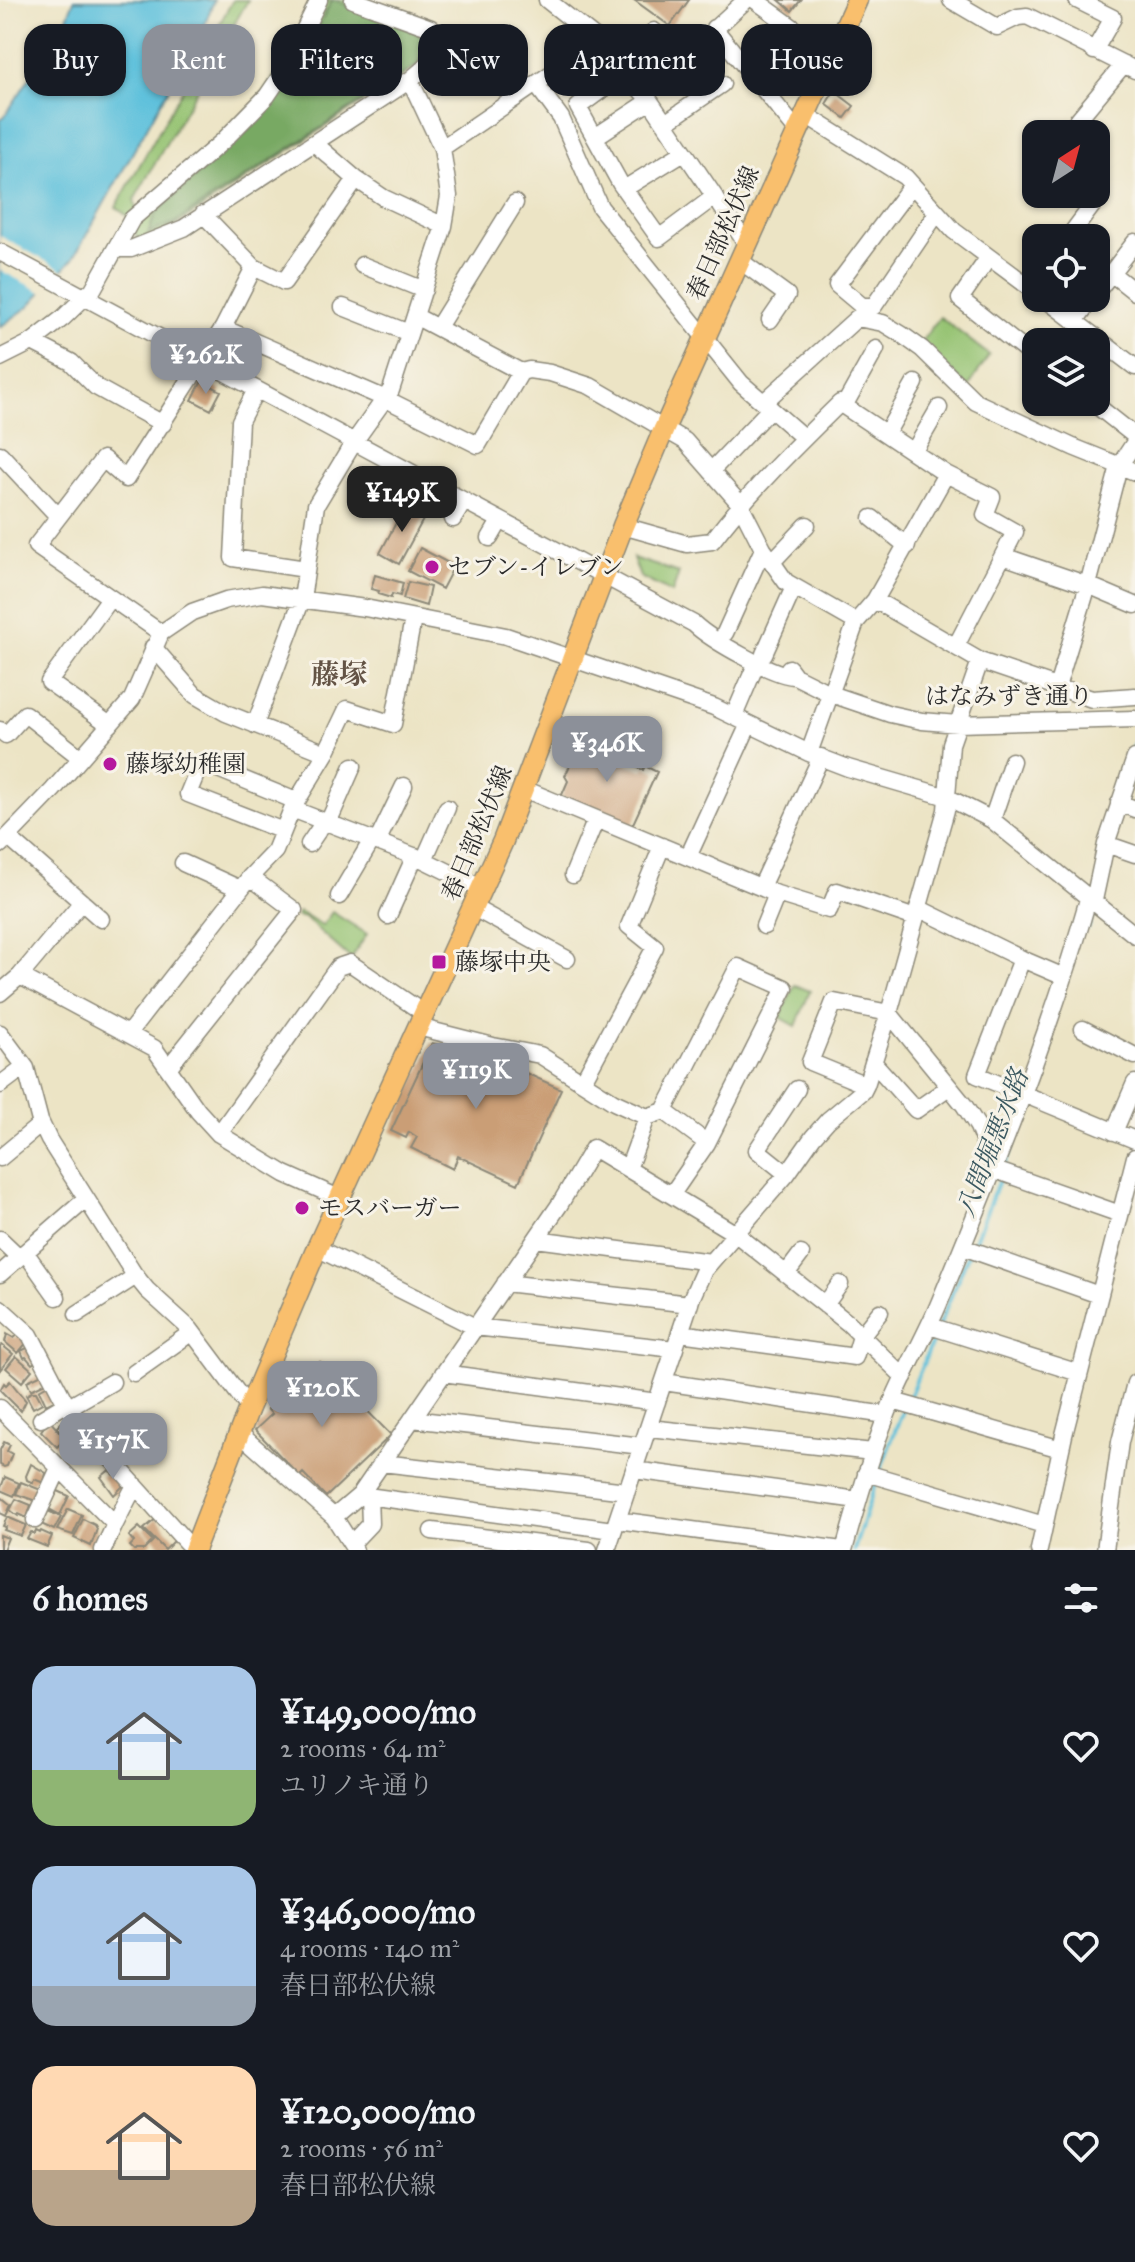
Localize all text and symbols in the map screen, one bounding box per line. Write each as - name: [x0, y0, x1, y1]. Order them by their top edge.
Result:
- chip: Buy: [24, 24, 126, 96]
- chip: Rent: [142, 24, 255, 96]
- chip: Filters: [271, 24, 402, 96]
- chip: New: [418, 24, 528, 96]
- chip: Apartment: [544, 24, 725, 96]
- chip: House: [741, 24, 872, 96]
- north arrow: [1022, 120, 1110, 208]
- map controls: [1022, 120, 1110, 416]
- street label: 春日部松伏線: [680, 161, 766, 305]
- button: locate: [1022, 224, 1110, 312]
- pin: ¥262K: [150, 328, 262, 396]
- button: layers: [1022, 328, 1110, 416]
- text: ¥262K: [169, 338, 243, 370]
- pin: ¥149K: [346, 466, 458, 534]
- text: ¥149K: [365, 476, 439, 508]
- place label: セブン-イレブン: [448, 552, 624, 582]
- marker: セブン-イレブン: [423, 558, 441, 576]
- district label: 藤塚: [311, 657, 367, 692]
- street label: はなみずき通り: [925, 681, 1093, 711]
- pin: ¥346K: [551, 716, 663, 784]
- text: ¥346K: [570, 726, 644, 758]
- place label: 藤塚幼稚園: [126, 749, 246, 779]
- marker: 藤塚幼稚園: [101, 755, 119, 773]
- street label: 春日部松伏線: [435, 761, 519, 905]
- place label: 藤塚中央: [455, 947, 551, 977]
- marker: 藤塚中央: [430, 953, 448, 971]
- pin: ¥119K: [420, 1043, 532, 1111]
- text: ¥119K: [441, 1053, 511, 1085]
- water label: 八間堀悪水路: [949, 1063, 1036, 1222]
- place label: モスバーガー: [318, 1193, 462, 1223]
- marker: モスバーガー: [293, 1199, 311, 1217]
- pin: ¥120K: [266, 1361, 378, 1429]
- text: ¥120K: [285, 1371, 359, 1403]
- pin: ¥157K: [57, 1413, 169, 1481]
- text: ¥157K: [77, 1423, 149, 1455]
- icon: filters: [1059, 1576, 1103, 1620]
- text: 6 homes: [32, 1578, 148, 1619]
- text: ¥149,000/mo: [280, 1691, 476, 1732]
- icon: home: [96, 1698, 192, 1794]
- icon: heart: [1059, 1724, 1103, 1768]
- text: 2 rooms · 64 m²: [280, 1732, 446, 1764]
- text: ユリノキ通り: [280, 1769, 434, 1801]
- text: ¥346,000/mo: [280, 1891, 475, 1932]
- icon: home: [96, 1898, 192, 1994]
- icon: heart: [1059, 1924, 1103, 1968]
- text: 4 rooms · 140 m²: [280, 1932, 459, 1964]
- text: 春日部松伏線: [280, 1969, 436, 2001]
- text: ¥120,000/mo: [280, 2091, 475, 2132]
- icon: home: [96, 2098, 192, 2194]
- icon: heart: [1059, 2124, 1103, 2168]
- text: 2 rooms · 56 m²: [280, 2132, 443, 2164]
- text: 春日部松伏線: [280, 2169, 436, 2201]

